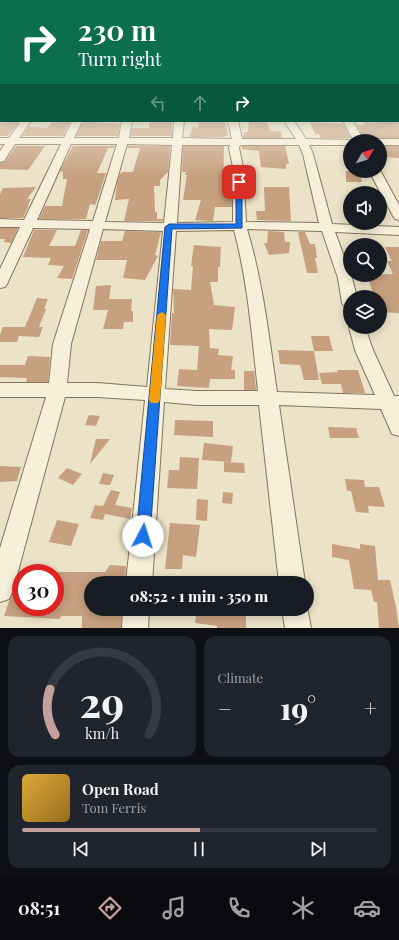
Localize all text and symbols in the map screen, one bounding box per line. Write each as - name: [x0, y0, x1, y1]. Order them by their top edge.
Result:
- text: 230 m: [78, 11, 156, 48]
- icon: right: [12, 16, 64, 68]
- text: Turn right: [78, 47, 161, 71]
- icon: left: [147, 92, 169, 114]
- icon: ahead: [189, 92, 211, 114]
- icon: right: [231, 92, 253, 114]
- north arrow: [343, 134, 387, 178]
- map controls: [343, 134, 387, 334]
- pin: [222, 165, 256, 199]
- icon: arrive: [228, 171, 250, 193]
- button: sound: [343, 186, 387, 230]
- button: search: [343, 238, 387, 282]
- button: layers: [343, 290, 387, 334]
- position arrow: [122, 515, 164, 557]
- speed limit sign: 30: [12, 564, 64, 616]
- text: 08:52 · 1 min · 350 m: [130, 586, 268, 606]
- text: Climate: [218, 669, 263, 686]
- text: 29: [79, 672, 124, 727]
- text: 19°: [280, 688, 316, 728]
- text: −: [218, 693, 232, 723]
- text: +: [364, 693, 377, 723]
- text: km/h: [85, 723, 119, 742]
- text: Open Road: [82, 779, 159, 799]
- text: Tom Ferris: [82, 799, 146, 816]
- icon: previous: [70, 838, 92, 860]
- icon: pause: [188, 838, 210, 860]
- icon: next: [307, 838, 329, 860]
- icon: directions: [96, 894, 124, 922]
- icon: music: [160, 894, 188, 922]
- icon: phone: [225, 894, 253, 922]
- icon: climate: [289, 894, 317, 922]
- icon: car: [353, 894, 381, 922]
- text: 08:51: [18, 896, 60, 920]

